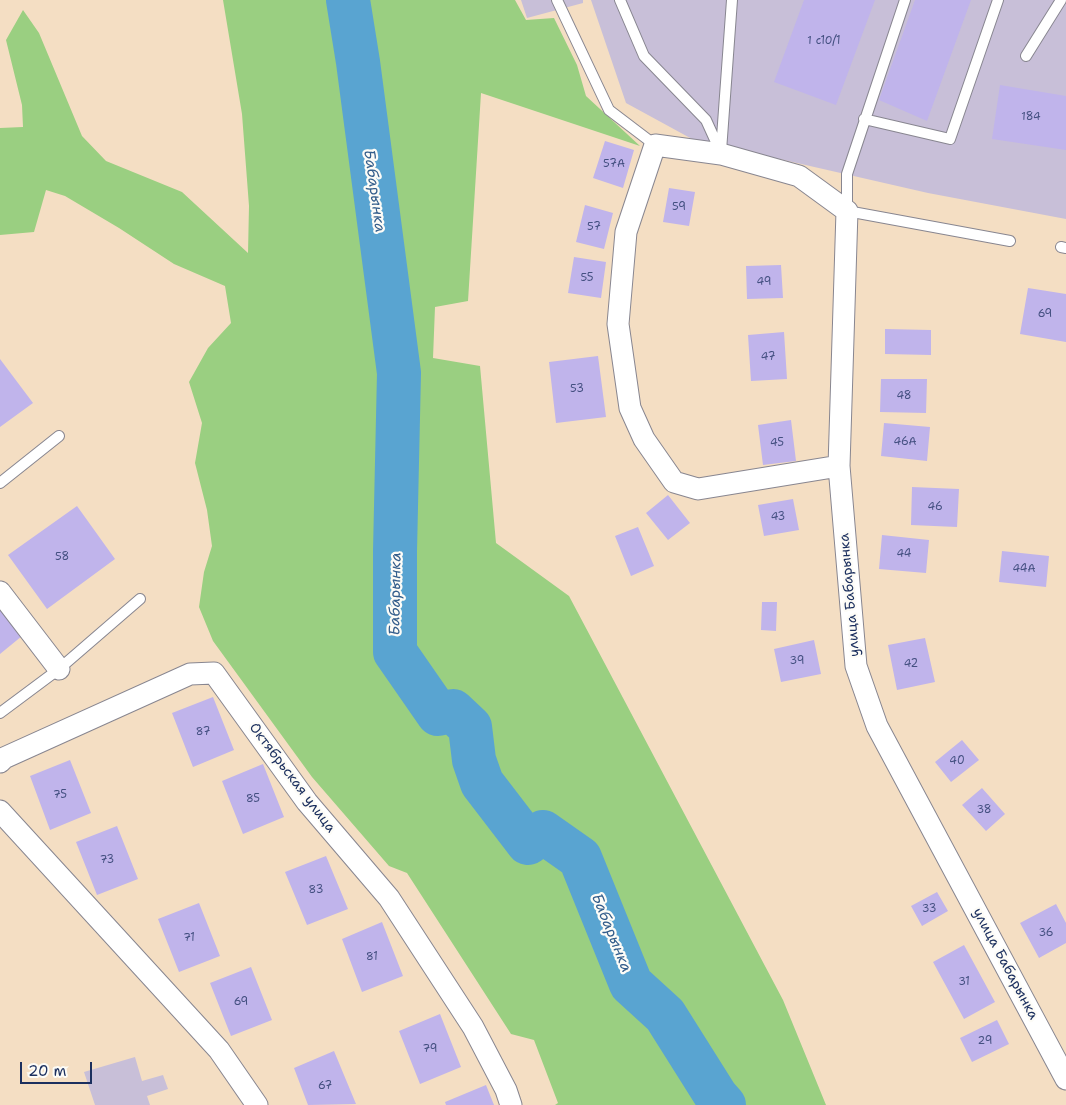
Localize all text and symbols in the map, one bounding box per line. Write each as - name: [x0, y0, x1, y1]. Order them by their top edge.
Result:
- house number: 1 с10/1: [807, 34, 841, 48]
- house number: 184: [1021, 110, 1041, 124]
- water label: Бабарынка: [359, 149, 389, 233]
- house number: 57А: [603, 157, 625, 171]
- house number: 59: [672, 200, 686, 214]
- house number: 57: [587, 220, 601, 234]
- house number: 55: [580, 271, 594, 285]
- house number: 49: [757, 275, 771, 289]
- house number: 69: [1038, 307, 1052, 321]
- house number: 47: [761, 350, 775, 364]
- house number: 53: [570, 382, 584, 396]
- house number: 48: [896, 389, 912, 403]
- house number: 46А: [893, 435, 917, 449]
- house number: 45: [770, 436, 784, 450]
- house number: 46: [927, 500, 943, 514]
- house number: 43: [771, 510, 785, 524]
- street label: улица Бабарынка: [836, 533, 864, 657]
- house number: 44: [896, 547, 912, 561]
- house number: 58: [55, 550, 69, 564]
- water label: Бабарынка: [386, 552, 406, 636]
- house number: 44А: [1012, 562, 1036, 576]
- house number: 39: [790, 654, 804, 668]
- house number: 42: [904, 657, 918, 671]
- street label: Октябрьская улица: [245, 720, 339, 836]
- house number: 87: [196, 725, 210, 739]
- house number: 40: [949, 754, 965, 768]
- house number: 75: [53, 788, 67, 802]
- house number: 85: [246, 792, 260, 806]
- house number: 38: [976, 803, 992, 817]
- house number: 73: [100, 853, 114, 867]
- house number: 83: [309, 883, 323, 897]
- water label: Бабарынка: [587, 891, 635, 975]
- house number: 33: [922, 902, 936, 916]
- street label: улица Бабарынка: [968, 905, 1042, 1023]
- house number: 36: [1038, 926, 1054, 940]
- house number: 71: [183, 931, 195, 945]
- house number: 81: [366, 950, 378, 964]
- house number: 31: [958, 975, 970, 989]
- house number: 69: [234, 995, 248, 1009]
- house number: 29: [978, 1034, 992, 1048]
- house number: 79: [423, 1042, 437, 1056]
- scale bar: [22, 1052, 95, 1084]
- text: 20 m: [28, 1061, 67, 1081]
- house number: 67: [318, 1079, 332, 1093]

